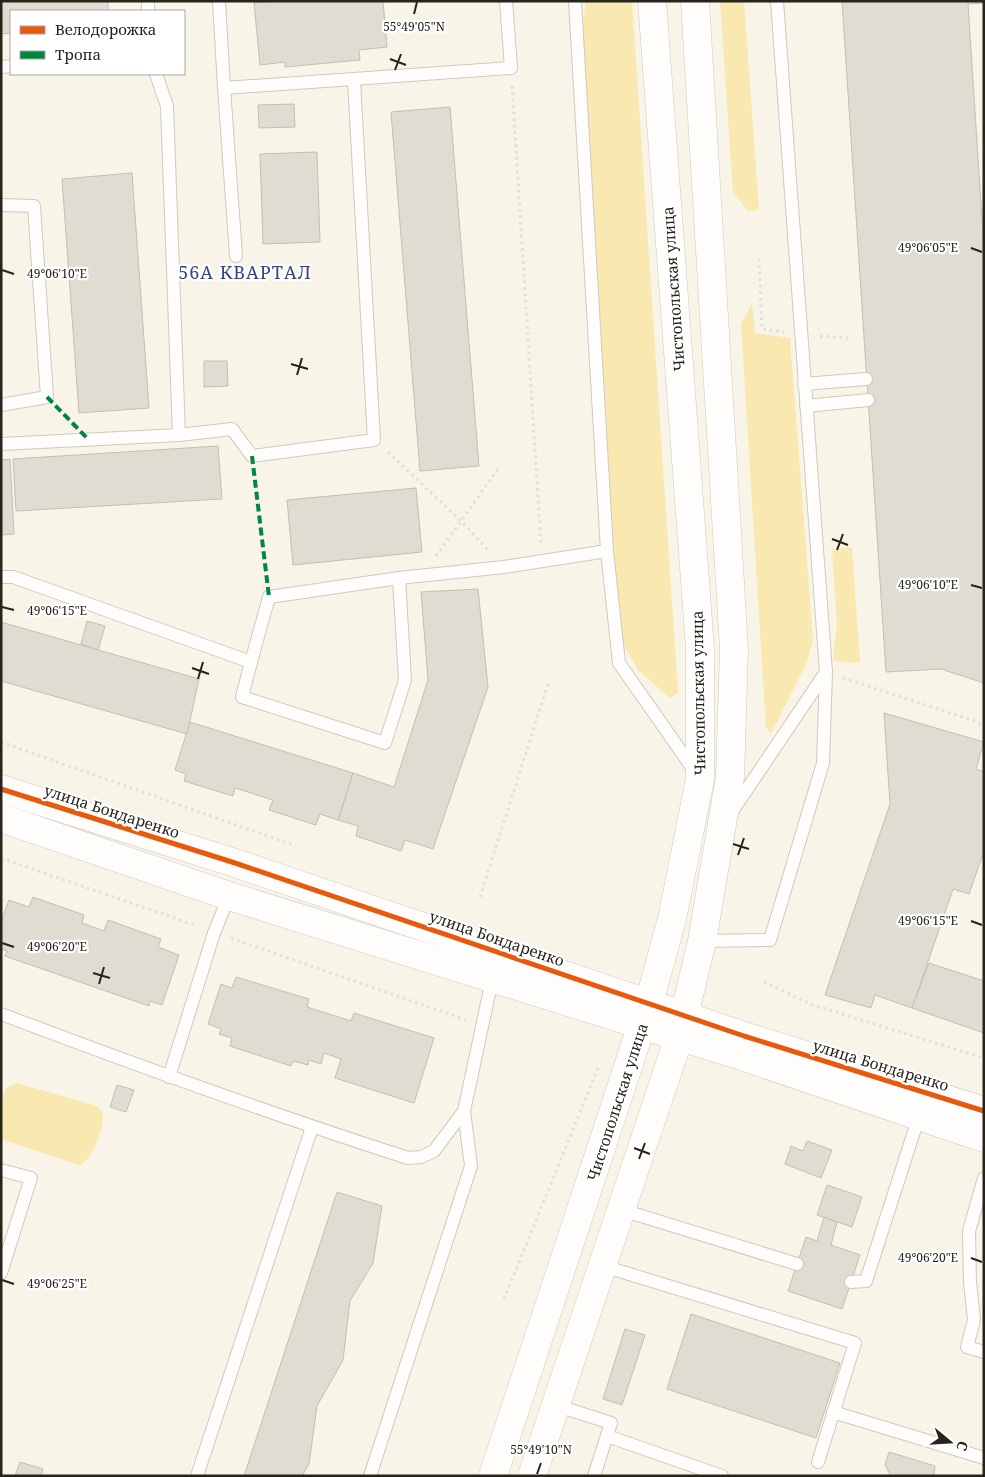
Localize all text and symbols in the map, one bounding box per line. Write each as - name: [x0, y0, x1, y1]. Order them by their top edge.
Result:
- legend: [10, 10, 185, 75]
- text: 55°49'05"N: [383, 18, 445, 35]
- text: Велодорожка: [55, 19, 156, 39]
- text: Тропа: [55, 44, 101, 64]
- street label: Чистопольская улица: [657, 206, 689, 372]
- text: 49°06'05"E: [898, 239, 958, 256]
- district label: 56А КВАРТАЛ: [178, 260, 312, 284]
- text: 49°06'10"E: [27, 265, 87, 282]
- text: 49°06'10"E: [898, 576, 958, 593]
- text: 49°06'15"E: [27, 602, 87, 619]
- street label: Чистопольская улица: [687, 610, 709, 776]
- street label: улица Бондаренко: [42, 780, 182, 842]
- street label: улица Бондаренко: [427, 906, 567, 970]
- text: 49°06'15"E: [898, 912, 958, 929]
- text: 49°06'20"E: [27, 938, 87, 955]
- street label: Чистопольская улица: [582, 1020, 652, 1184]
- street label: улица Бондаренко: [810, 1035, 952, 1095]
- text: 49°06'20"E: [898, 1249, 958, 1266]
- text: 49°06'25"E: [27, 1275, 87, 1292]
- north arrow: [925, 1417, 975, 1467]
- text: С: [952, 1439, 973, 1453]
- text: 55°49'10"N: [510, 1441, 572, 1458]

